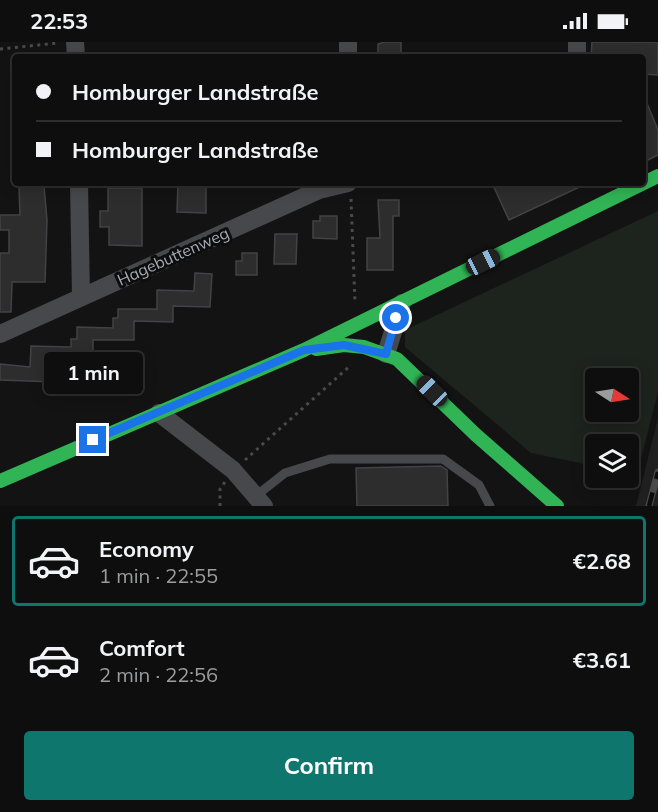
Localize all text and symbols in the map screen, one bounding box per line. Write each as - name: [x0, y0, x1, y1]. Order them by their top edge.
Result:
- text: 22:53: [30, 7, 88, 35]
- text: Homburger Landstraße: [72, 78, 319, 106]
- text: Homburger Landstraße: [72, 136, 319, 164]
- street label: Hagebuttenweg: [114, 222, 232, 290]
- car: [463, 246, 503, 278]
- route start: [382, 304, 409, 331]
- callout: 1 min: [44, 353, 142, 395]
- text: 1 min: [67, 360, 120, 385]
- north arrow: [585, 368, 639, 422]
- map controls: [585, 368, 639, 488]
- car: [413, 372, 451, 410]
- route end: [79, 426, 106, 453]
- button: layers: [585, 434, 639, 488]
- icon: car: [27, 534, 81, 588]
- text: Economy: [99, 535, 194, 563]
- text: €2.68: [573, 547, 631, 575]
- text: 1 min · 22:55: [99, 563, 218, 588]
- icon: car: [27, 633, 81, 687]
- text: Comfort: [99, 634, 185, 662]
- text: €3.61: [573, 646, 631, 674]
- text: 2 min · 22:56: [99, 662, 218, 687]
- button: Confirm: [24, 731, 634, 800]

